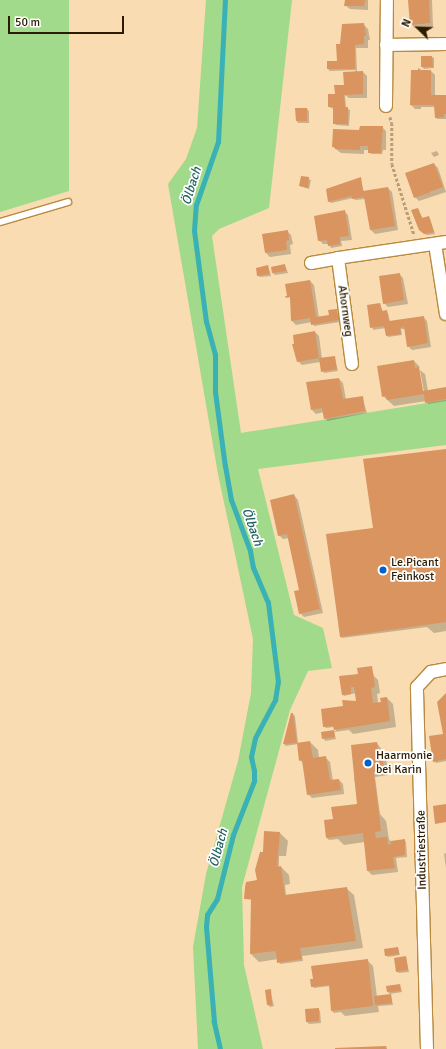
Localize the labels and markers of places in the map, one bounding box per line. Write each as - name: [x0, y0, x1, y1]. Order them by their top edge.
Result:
- place label: Le.Picant Feinkost: [391, 556, 439, 584]
- marker: Le.Picant Feinkost: [378, 565, 388, 575]
- place label: Haarmonie bei Karin: [376, 749, 432, 777]
- marker: Haarmonie bei Karin: [363, 758, 373, 768]

